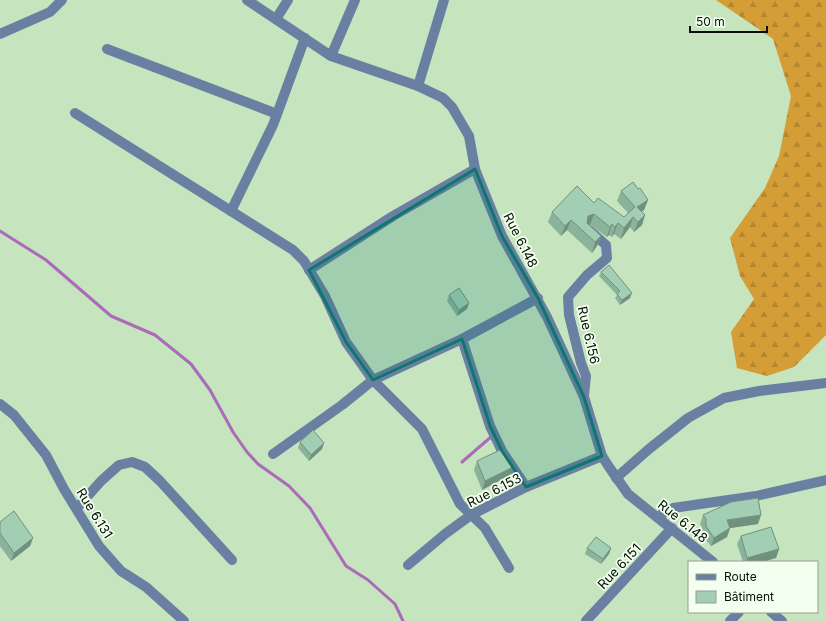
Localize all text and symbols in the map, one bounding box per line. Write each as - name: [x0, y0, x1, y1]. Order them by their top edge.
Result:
- scale bar: [690, 8, 767, 34]
- text: 50 m: [696, 14, 725, 29]
- street label: Rue 6.148: [500, 210, 542, 270]
- street label: Rue 6.156: [575, 305, 603, 365]
- street label: Rue 6.153: [464, 470, 524, 510]
- street label: Rue 6.131: [73, 485, 117, 541]
- street label: Rue 6.148: [655, 496, 711, 546]
- street label: Rue 6.151: [594, 540, 644, 592]
- legend: [688, 561, 818, 613]
- text: Route: [724, 569, 757, 584]
- text: Bâtiment: [724, 589, 774, 604]

